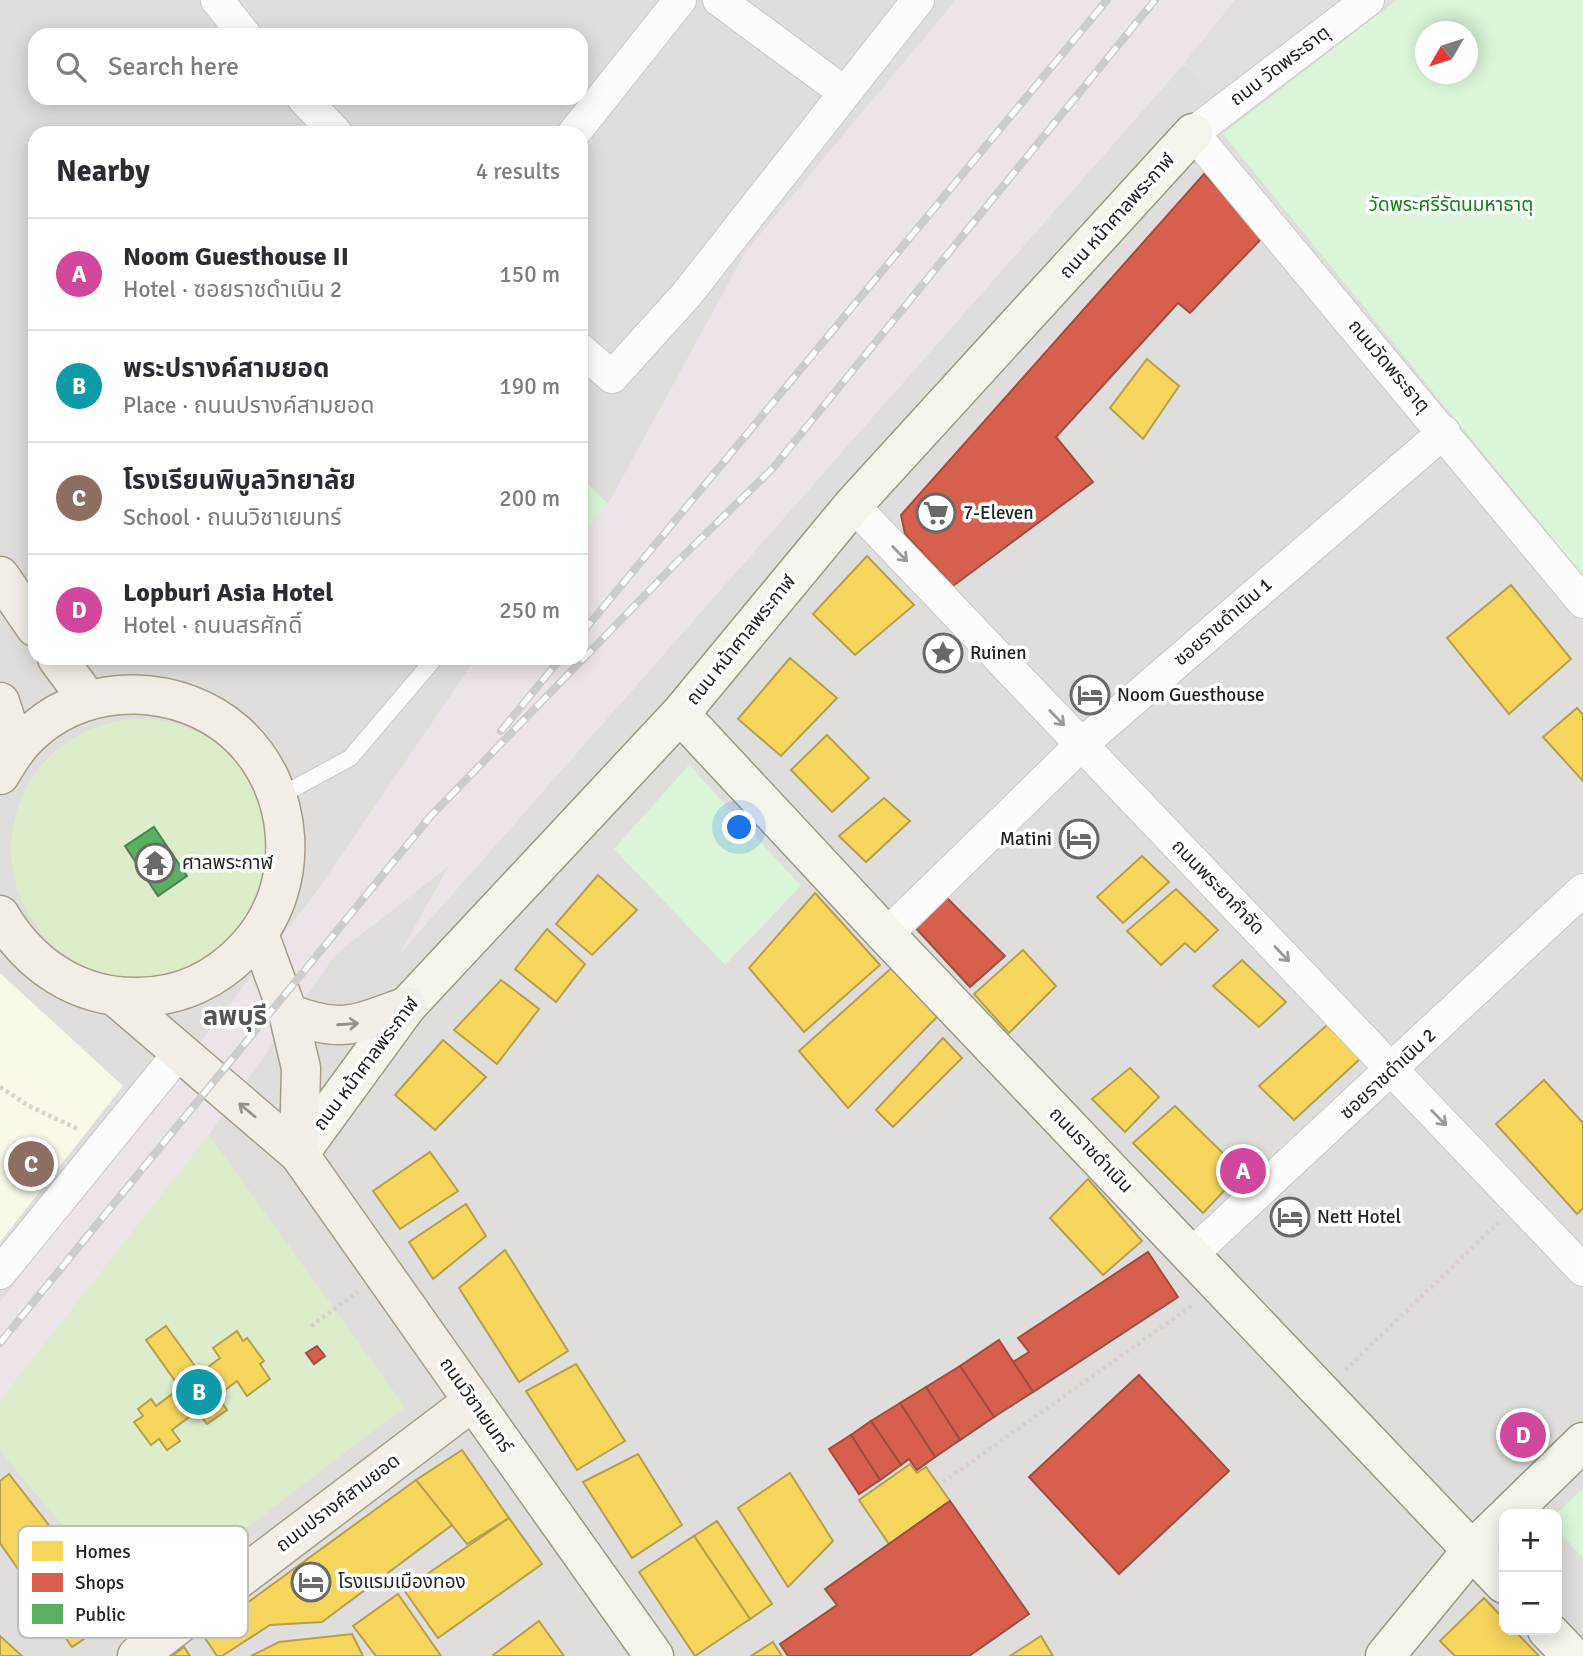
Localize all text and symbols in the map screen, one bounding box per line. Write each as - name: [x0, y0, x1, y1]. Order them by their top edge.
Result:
- street label: ถนน วัดพระธาตุ: [1225, 21, 1335, 111]
- north arrow: [1415, 21, 1478, 84]
- search box: [28, 28, 588, 105]
- icon: search: [52, 48, 90, 86]
- text: Search here: [108, 51, 239, 83]
- street label: ถนน หน้าศาลพระกาฬ: [1054, 148, 1180, 284]
- text: Nearby: [56, 153, 150, 190]
- text: 4 results: [476, 157, 560, 186]
- park label: วัดพระศรีรัตนมหาธาตุ: [1369, 193, 1533, 217]
- text: Noom Guesthouse II: [123, 241, 349, 273]
- text: A: [72, 260, 86, 289]
- text: 150 m: [499, 260, 560, 289]
- text: Hotel · ซอยราชดำเนิน 2: [123, 275, 342, 304]
- street label: ถนนวัดพระธาตุ: [1343, 314, 1435, 418]
- text: พระปรางค์สามยอด: [123, 353, 329, 385]
- text: B: [72, 372, 86, 401]
- text: 190 m: [499, 372, 560, 401]
- text: Place · ถนนปรางค์สามยอด: [123, 391, 374, 420]
- text: โรงเรียนพิบูลวิทยาลัย: [123, 465, 356, 497]
- text: C: [72, 484, 86, 513]
- text: 200 m: [499, 484, 560, 513]
- supermarket icon: 7-Eleven: [915, 492, 957, 534]
- place label: 7-Eleven: [963, 501, 1034, 525]
- text: School · ถนนวิชาเยนทร์: [123, 503, 341, 532]
- one-way arrow: [891, 545, 908, 562]
- street label: ถนน หน้าศาลพระกาฬ: [681, 570, 801, 710]
- street label: ซอยราชดำเนิน 1: [1169, 573, 1277, 671]
- text: Lopburi Asia Hotel: [123, 577, 333, 609]
- text: D: [71, 596, 87, 625]
- text: 250 m: [499, 596, 560, 625]
- text: Hotel · ถนนสรศักดิ์: [123, 611, 302, 640]
- place icon: Ruinen: [922, 632, 964, 674]
- place label: Ruinen: [970, 641, 1027, 665]
- hotel icon: Noom Guesthouse: [1069, 674, 1111, 716]
- place label: Noom Guesthouse: [1117, 683, 1264, 707]
- one-way arrow: [1049, 709, 1066, 726]
- your location: [722, 810, 756, 844]
- hotel icon: Matini: [1058, 818, 1100, 860]
- place label: Matini: [1000, 827, 1052, 851]
- street label: ถนนพระยากำจัด: [1166, 834, 1270, 940]
- temple icon: ศาลพระกาฬ: [134, 842, 176, 884]
- place label: ศาลพระกาฬ: [182, 851, 274, 875]
- one-way arrow: [1273, 945, 1290, 962]
- street label: ถนน หน้าศาลพระกาฬ: [308, 992, 424, 1135]
- district label: ลพบุรี: [203, 1001, 267, 1033]
- one-way arrow: [336, 1018, 359, 1031]
- street label: ซอยราชดำเนิน 2: [1335, 1023, 1441, 1125]
- one-way arrow: [239, 1102, 257, 1118]
- street label: ถนนราชดำเนิน: [1044, 1102, 1138, 1198]
- one-way arrow: [1430, 1109, 1447, 1126]
- pin: C: [8, 1138, 54, 1190]
- pin: A: [1220, 1145, 1266, 1197]
- hotel icon: Nett Hotel: [1269, 1196, 1311, 1238]
- place label: Nett Hotel: [1317, 1205, 1401, 1229]
- street label: ถนนวิชาเยนทร์: [434, 1353, 518, 1458]
- pin: B: [176, 1366, 222, 1418]
- pin: D: [1500, 1409, 1546, 1461]
- street label: ถนนปรางค์สามยอด: [271, 1449, 405, 1557]
- map controls: [1499, 1509, 1562, 1635]
- button: +: [1499, 1509, 1562, 1572]
- legend: [18, 1526, 248, 1638]
- text: Homes: [75, 1540, 131, 1564]
- hotel icon: โรงแรมเมืองทอง: [290, 1561, 332, 1603]
- place label: โรงแรมเมืองทอง: [338, 1570, 466, 1594]
- text: Shops: [75, 1571, 124, 1595]
- button: −: [1499, 1572, 1562, 1635]
- text: Public: [75, 1603, 126, 1627]

